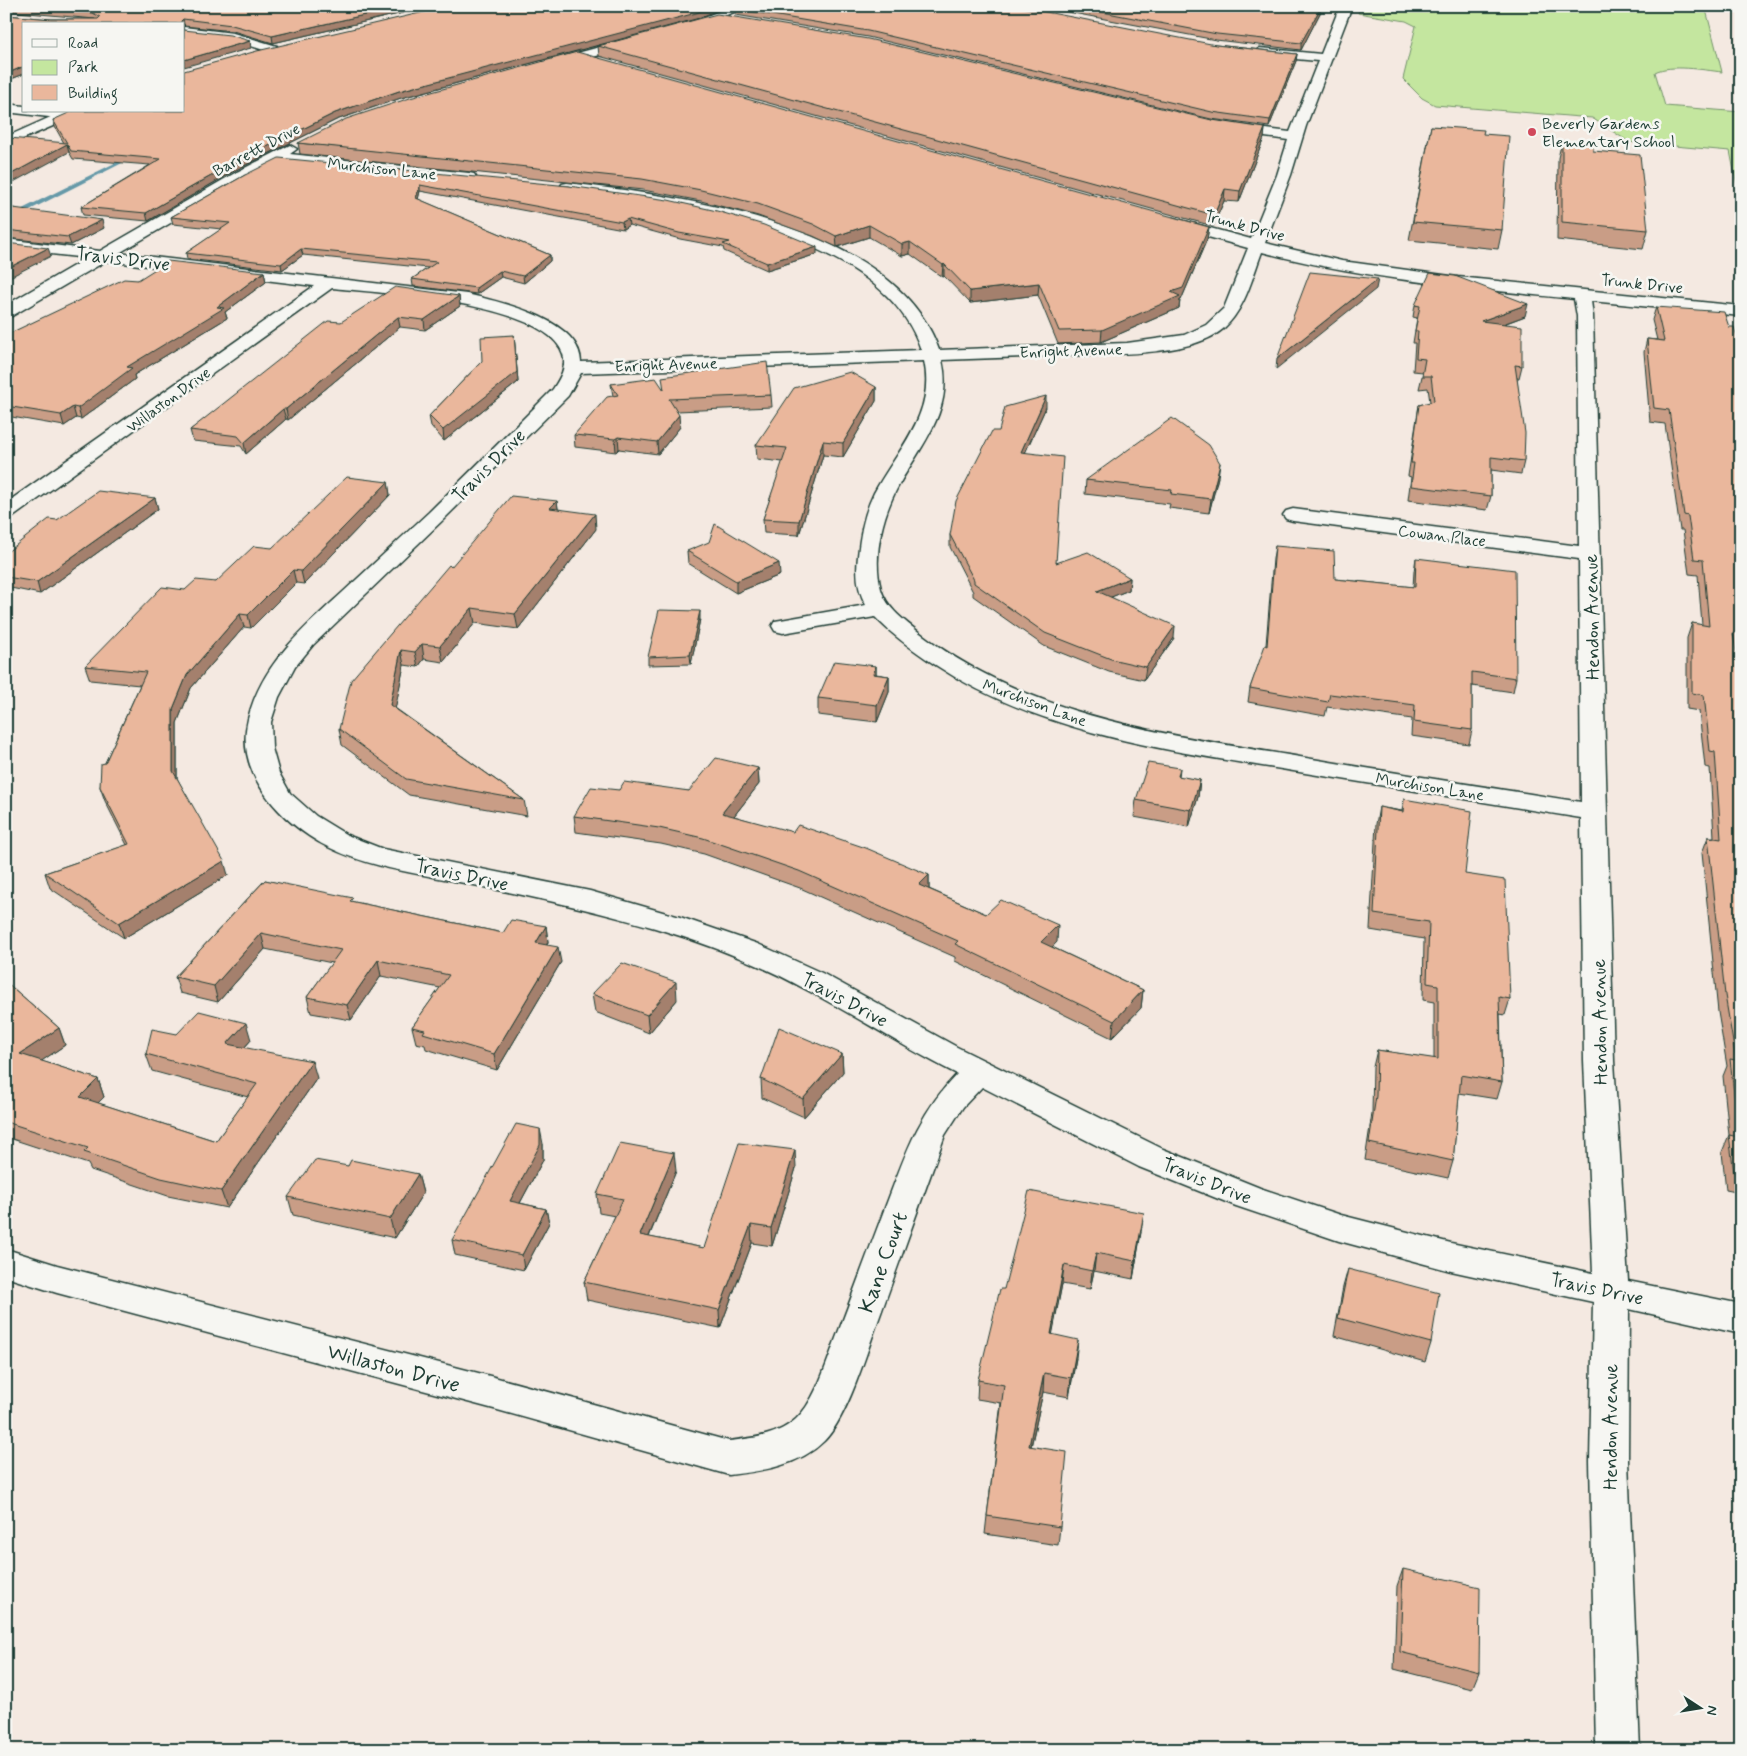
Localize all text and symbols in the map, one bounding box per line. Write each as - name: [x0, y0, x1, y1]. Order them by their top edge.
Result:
- legend: [22, 22, 185, 112]
- text: Road: [68, 34, 98, 54]
- text: Park: [68, 58, 98, 78]
- text: Building: [68, 84, 118, 105]
- place label: Beverly Gardens Elementary School: [1542, 114, 1675, 153]
- street label: Barrett Drive: [210, 119, 304, 182]
- marker: Beverly Gardens Elementary School: [1526, 126, 1538, 138]
- street label: Murchison Lane: [326, 153, 438, 186]
- street label: Trunk Drive: [1202, 206, 1287, 247]
- street label: Travis Drive: [74, 241, 171, 278]
- street label: Trunk Drive: [1600, 270, 1684, 299]
- street label: Enright Avenue: [1019, 339, 1123, 365]
- street label: Enright Avenue: [614, 353, 718, 379]
- street label: Willaston Drive: [123, 363, 215, 438]
- street label: Travis Drive: [447, 424, 531, 508]
- street label: Cowan Place: [1397, 521, 1487, 552]
- street label: Hendon Avenue: [1579, 554, 1606, 680]
- street label: Murchison Lane: [979, 675, 1090, 732]
- street label: Murchison Lane: [1374, 769, 1486, 806]
- street label: Travis Drive: [413, 853, 511, 898]
- street label: Hendon Avenue: [1587, 959, 1614, 1085]
- street label: Travis Drive: [797, 967, 892, 1034]
- street label: Travis Drive: [1158, 1152, 1255, 1211]
- street label: Kane Court: [853, 1208, 915, 1317]
- street label: Travis Drive: [1548, 1267, 1646, 1312]
- street label: Willaston Drive: [324, 1338, 463, 1400]
- street label: Hendon Avenue: [1599, 1364, 1624, 1490]
- north arrow: [1674, 1684, 1724, 1734]
- text: N: [1702, 1704, 1722, 1717]

